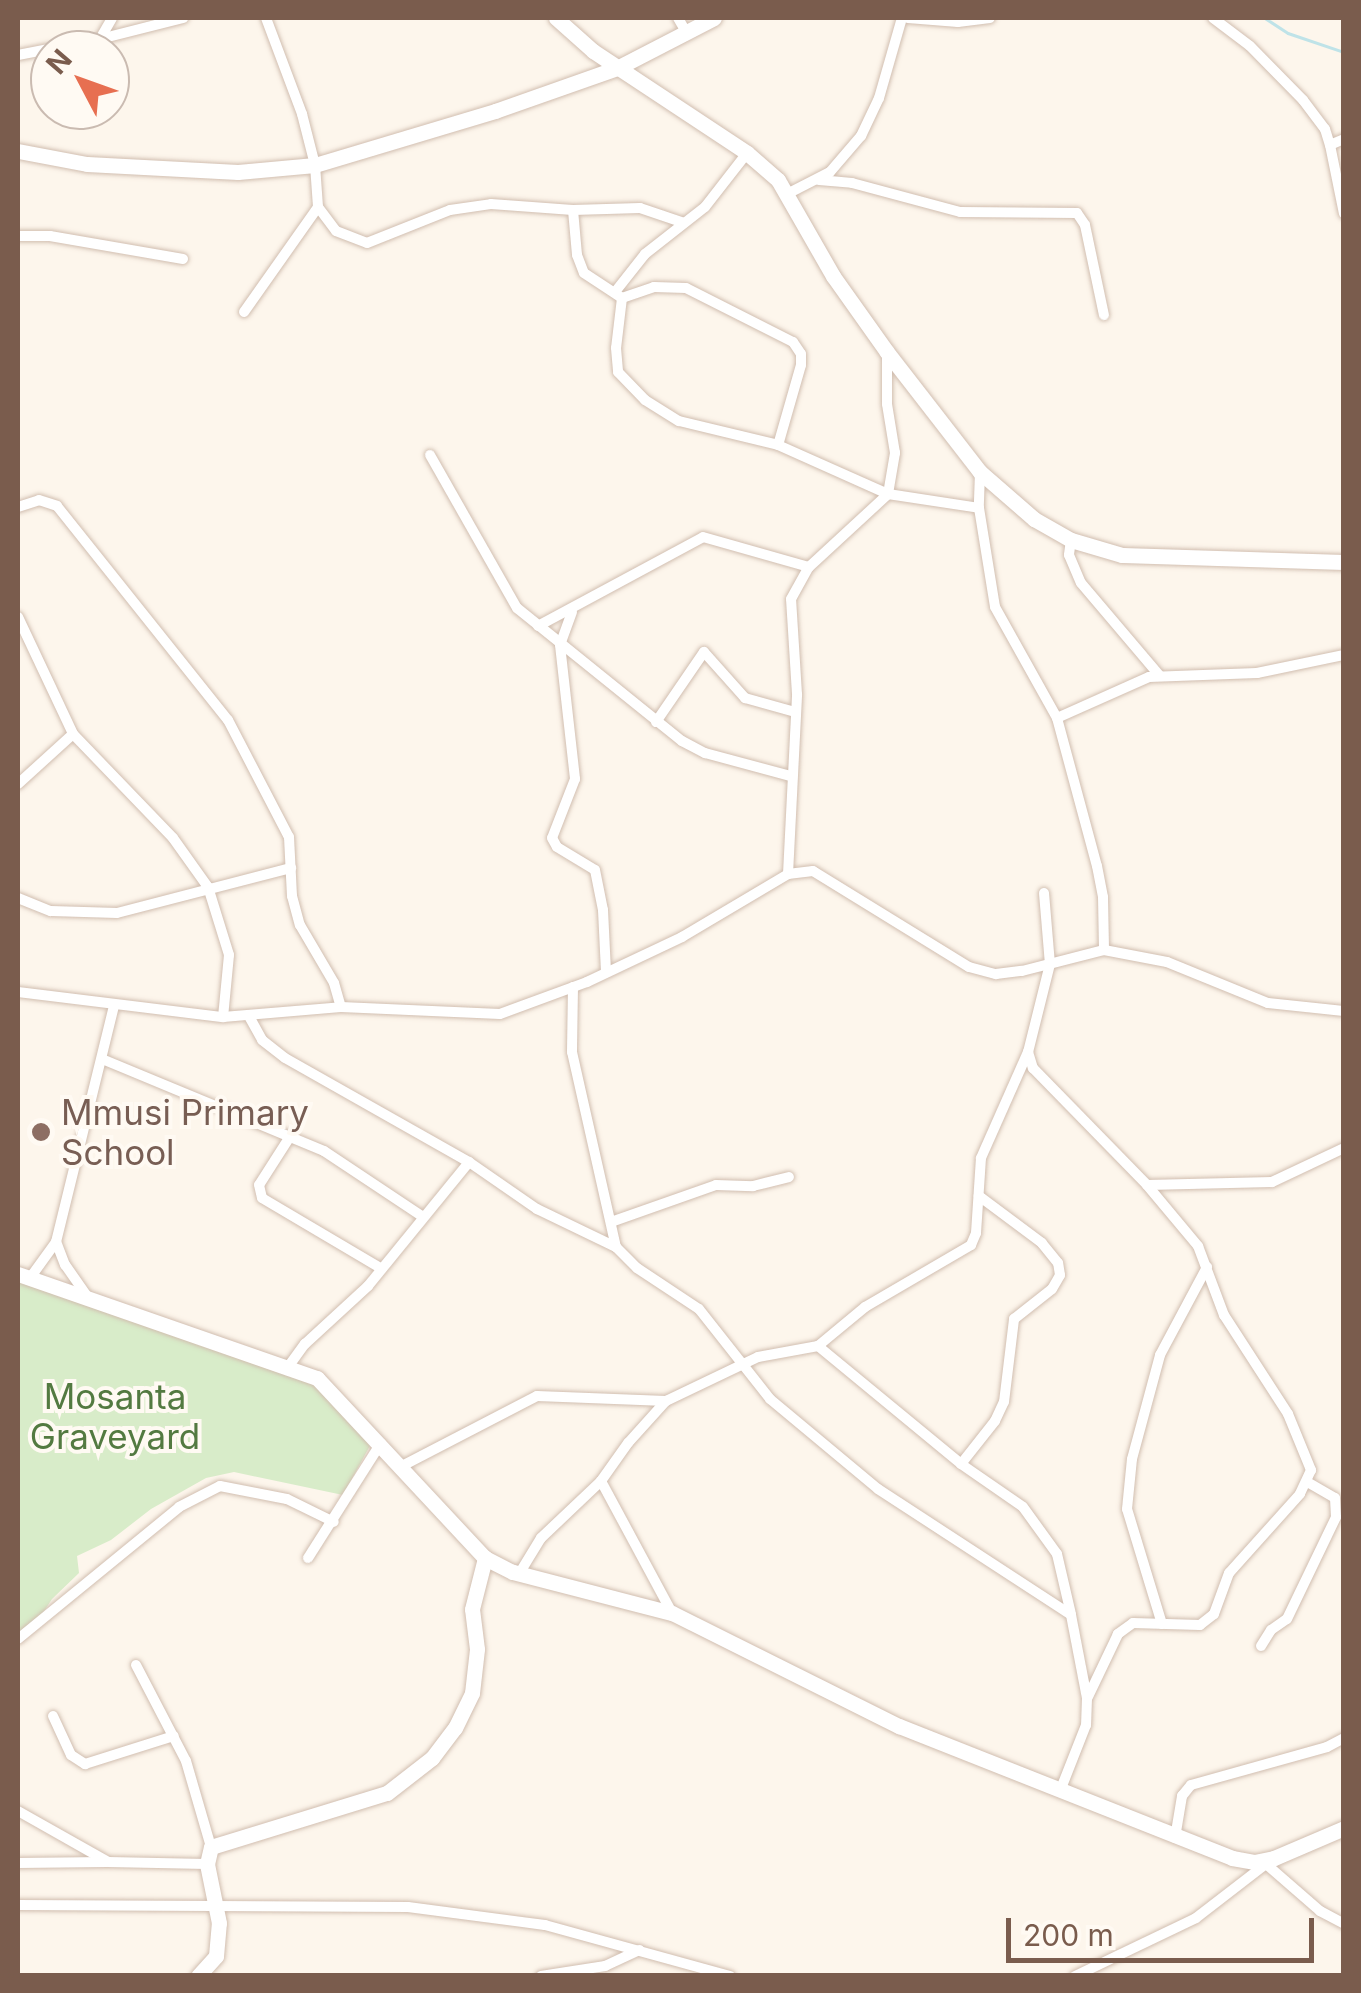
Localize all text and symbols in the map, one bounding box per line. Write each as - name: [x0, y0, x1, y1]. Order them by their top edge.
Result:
- north arrow: [30, 30, 130, 130]
- text: N: [39, 42, 79, 81]
- place label: Mmusi Primary School: [61, 1091, 309, 1173]
- marker: Mmusi Primary School: [30, 1121, 52, 1143]
- park label: Mosanta Graveyard: [30, 1375, 200, 1457]
- scale bar: [1011, 1898, 1318, 1960]
- text: 200 m: [1023, 1917, 1114, 1953]

